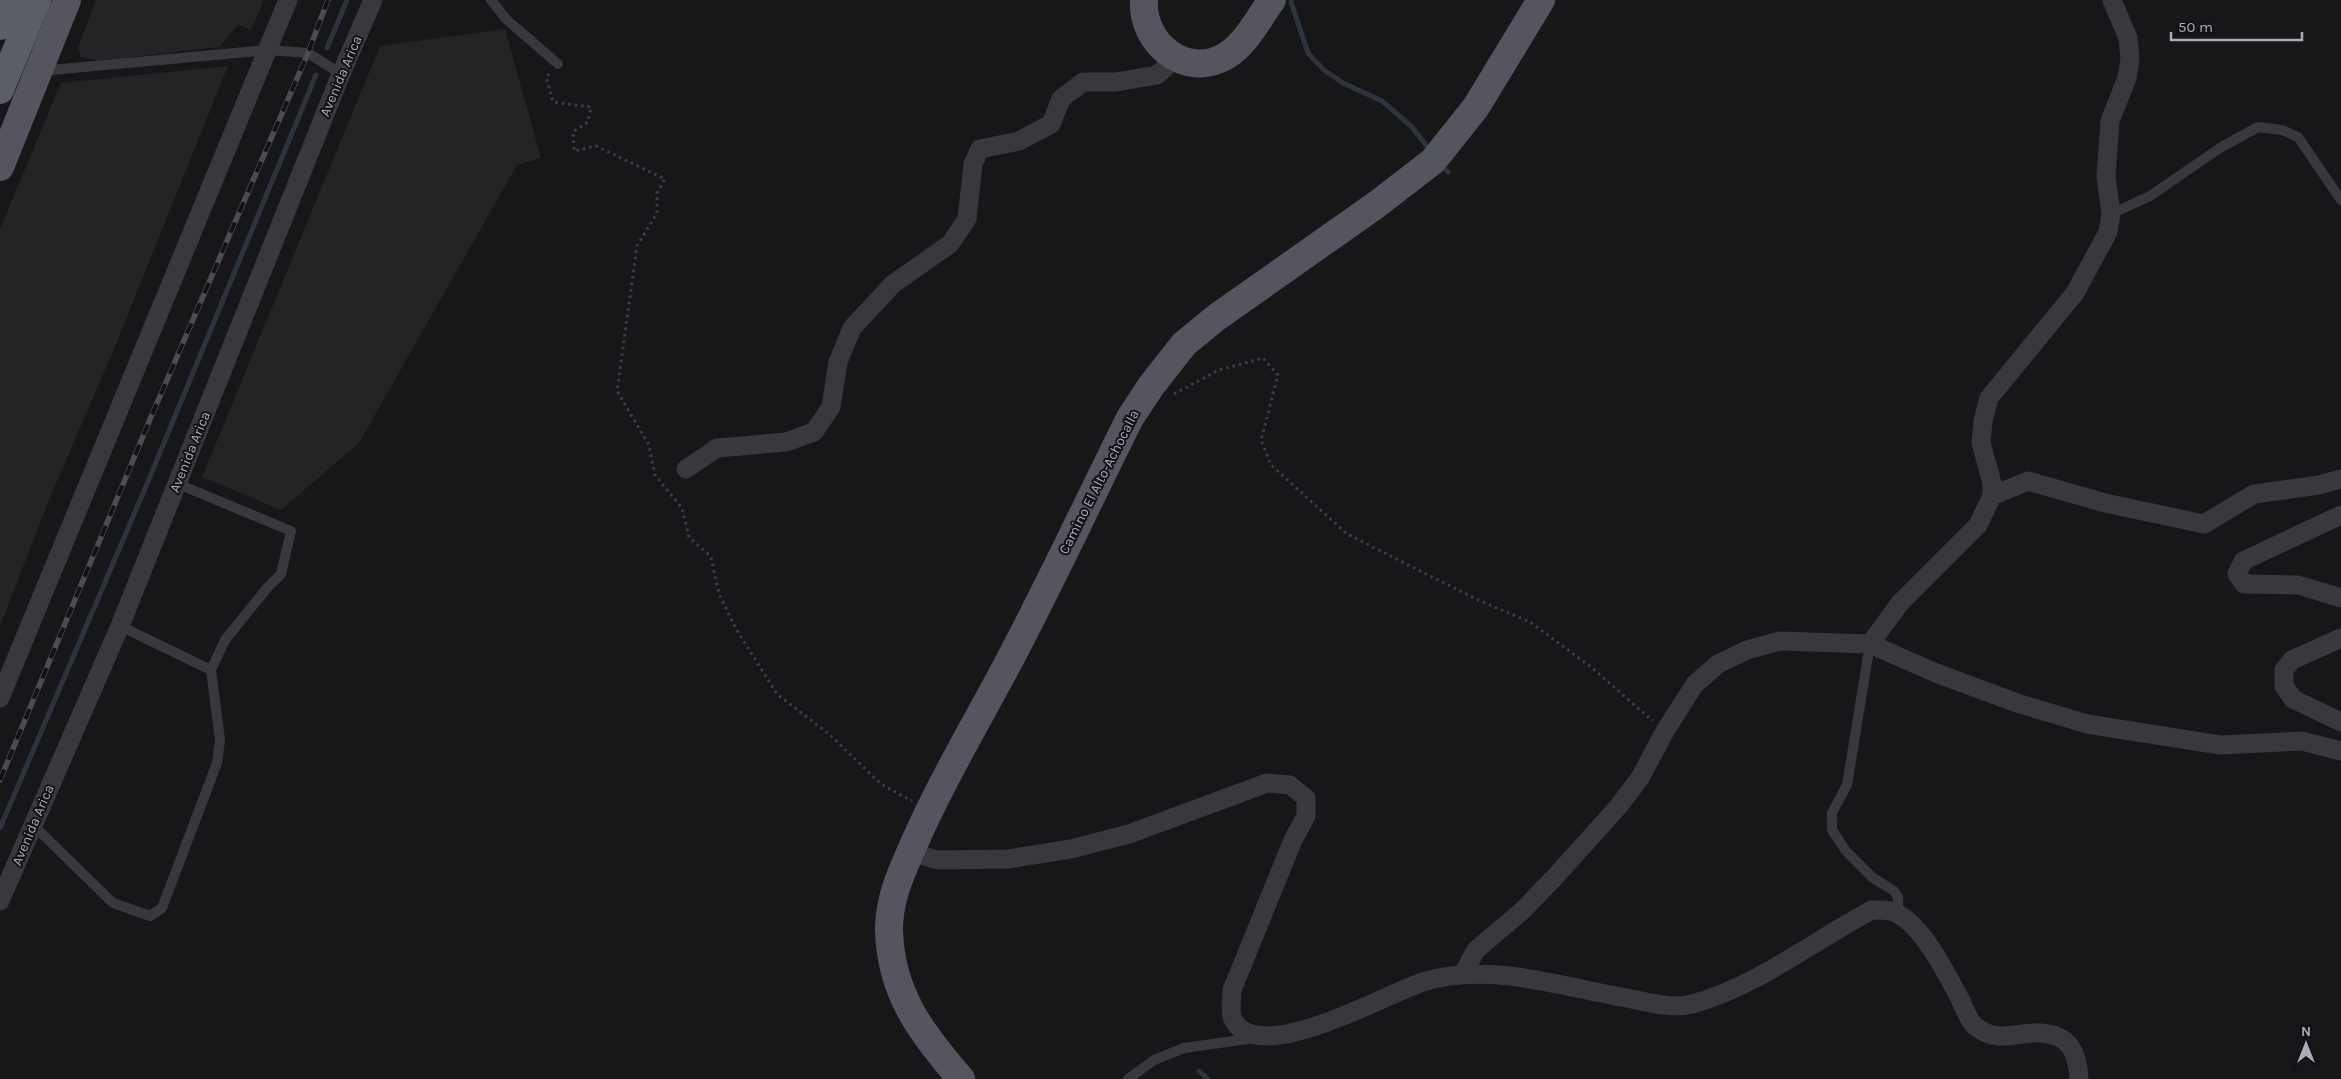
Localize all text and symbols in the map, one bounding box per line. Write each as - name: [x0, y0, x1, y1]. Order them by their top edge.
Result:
- scale bar: [2171, 10, 2302, 42]
- text: 50 m: [2178, 18, 2213, 36]
- street label: Avenida Arica: [316, 33, 366, 119]
- street label: Camino El Alto-Achocalla: [1055, 407, 1143, 557]
- street label: Avenida Arica: [166, 409, 214, 495]
- street label: Avenida Arica: [8, 782, 58, 868]
- north arrow: [2281, 1019, 2331, 1069]
- text: N: [2301, 1023, 2311, 1040]

